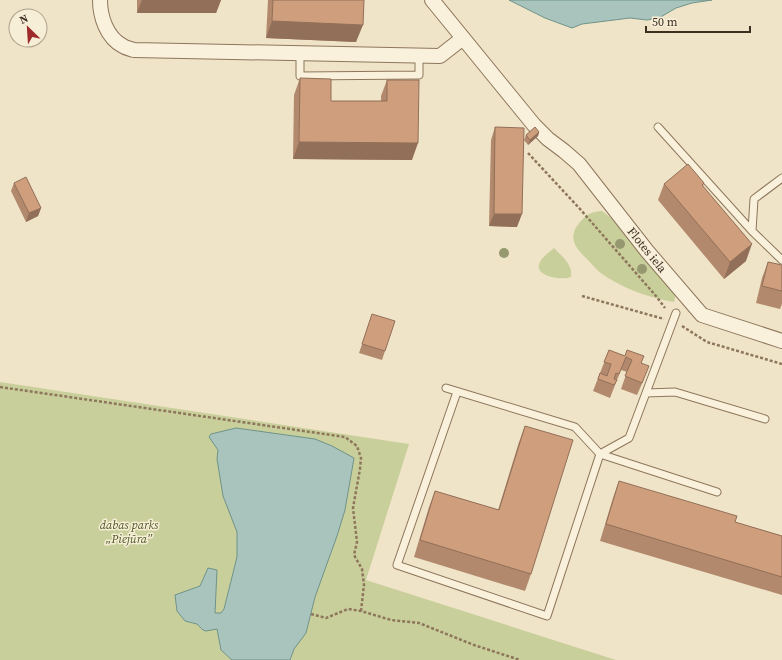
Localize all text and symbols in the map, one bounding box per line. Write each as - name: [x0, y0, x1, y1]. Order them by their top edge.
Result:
- north arrow: [8, 8, 48, 48]
- scale bar: [646, 8, 750, 34]
- text: N: [17, 11, 31, 28]
- text: 50 m: [652, 14, 678, 30]
- street label: Flotes iela: [624, 224, 671, 277]
- park label: dabas parks „Piejūra”: [100, 517, 159, 547]

